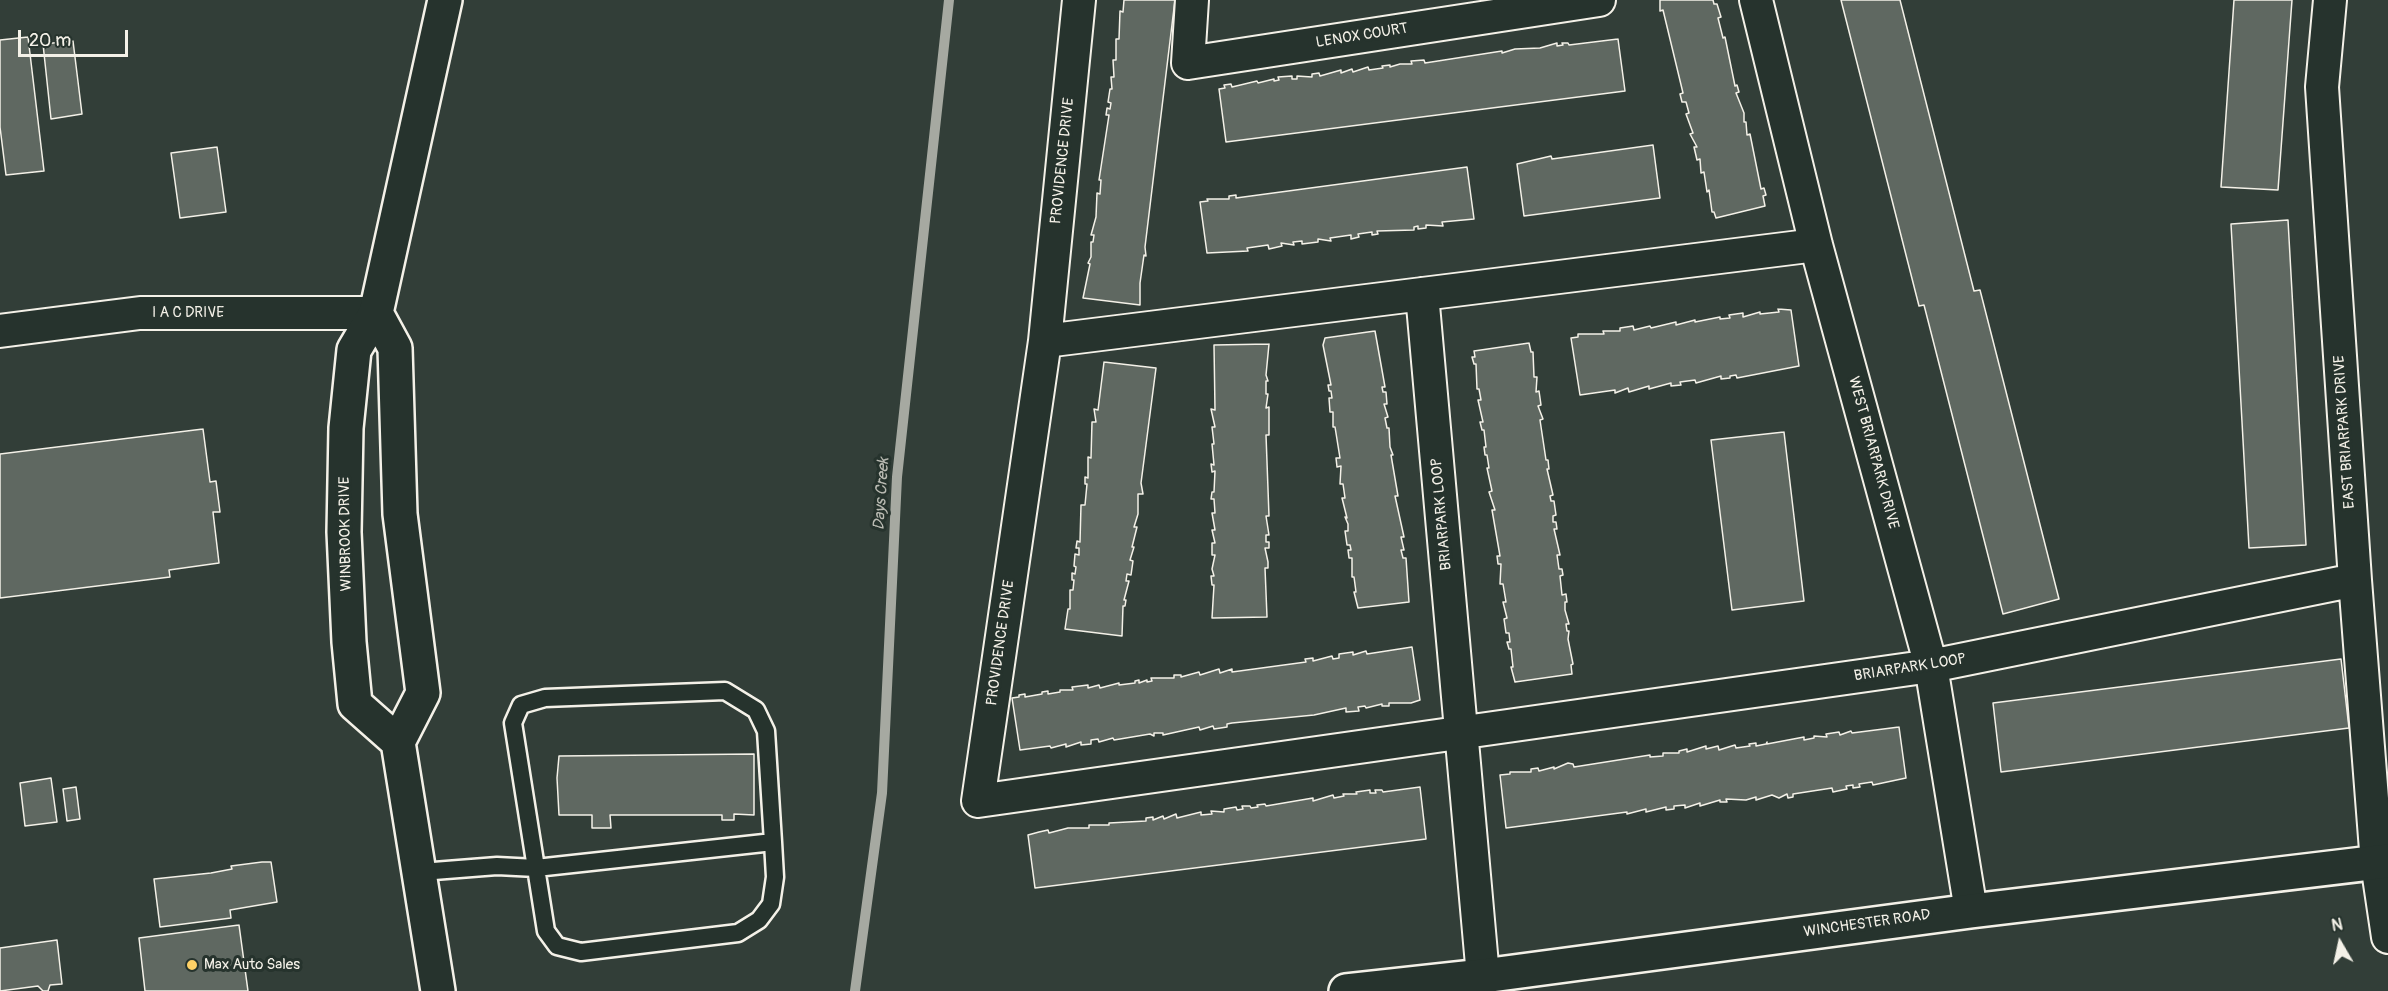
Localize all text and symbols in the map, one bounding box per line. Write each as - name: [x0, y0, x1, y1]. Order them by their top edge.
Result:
- scale bar: [21, 18, 130, 56]
- street label: LENOX COURT: [1315, 20, 1409, 52]
- text: 20 m: [29, 29, 71, 52]
- street label: PROVIDENCE DRIVE: [1047, 97, 1079, 225]
- street label: I A C DRIVE: [152, 304, 224, 322]
- street label: EAST BRIARPARK DRIVE: [2331, 354, 2359, 510]
- street label: WEST BRIARPARK DRIVE: [1844, 375, 1902, 531]
- water label: Days Creek: [870, 457, 894, 531]
- street label: BRIARPARK LOOP: [1428, 457, 1456, 571]
- street label: WINBROOK DRIVE: [336, 476, 356, 592]
- street label: PROVIDENCE DRIVE: [983, 579, 1019, 707]
- street label: BRIARPARK LOOP: [1853, 650, 1967, 686]
- street label: WINCHESTER ROAD: [1802, 906, 1932, 942]
- north arrow: [2310, 913, 2370, 973]
- text: N: [2330, 914, 2344, 936]
- place label: Max Auto Sales: [204, 956, 300, 974]
- marker: Max Auto Sales: [185, 958, 199, 972]

